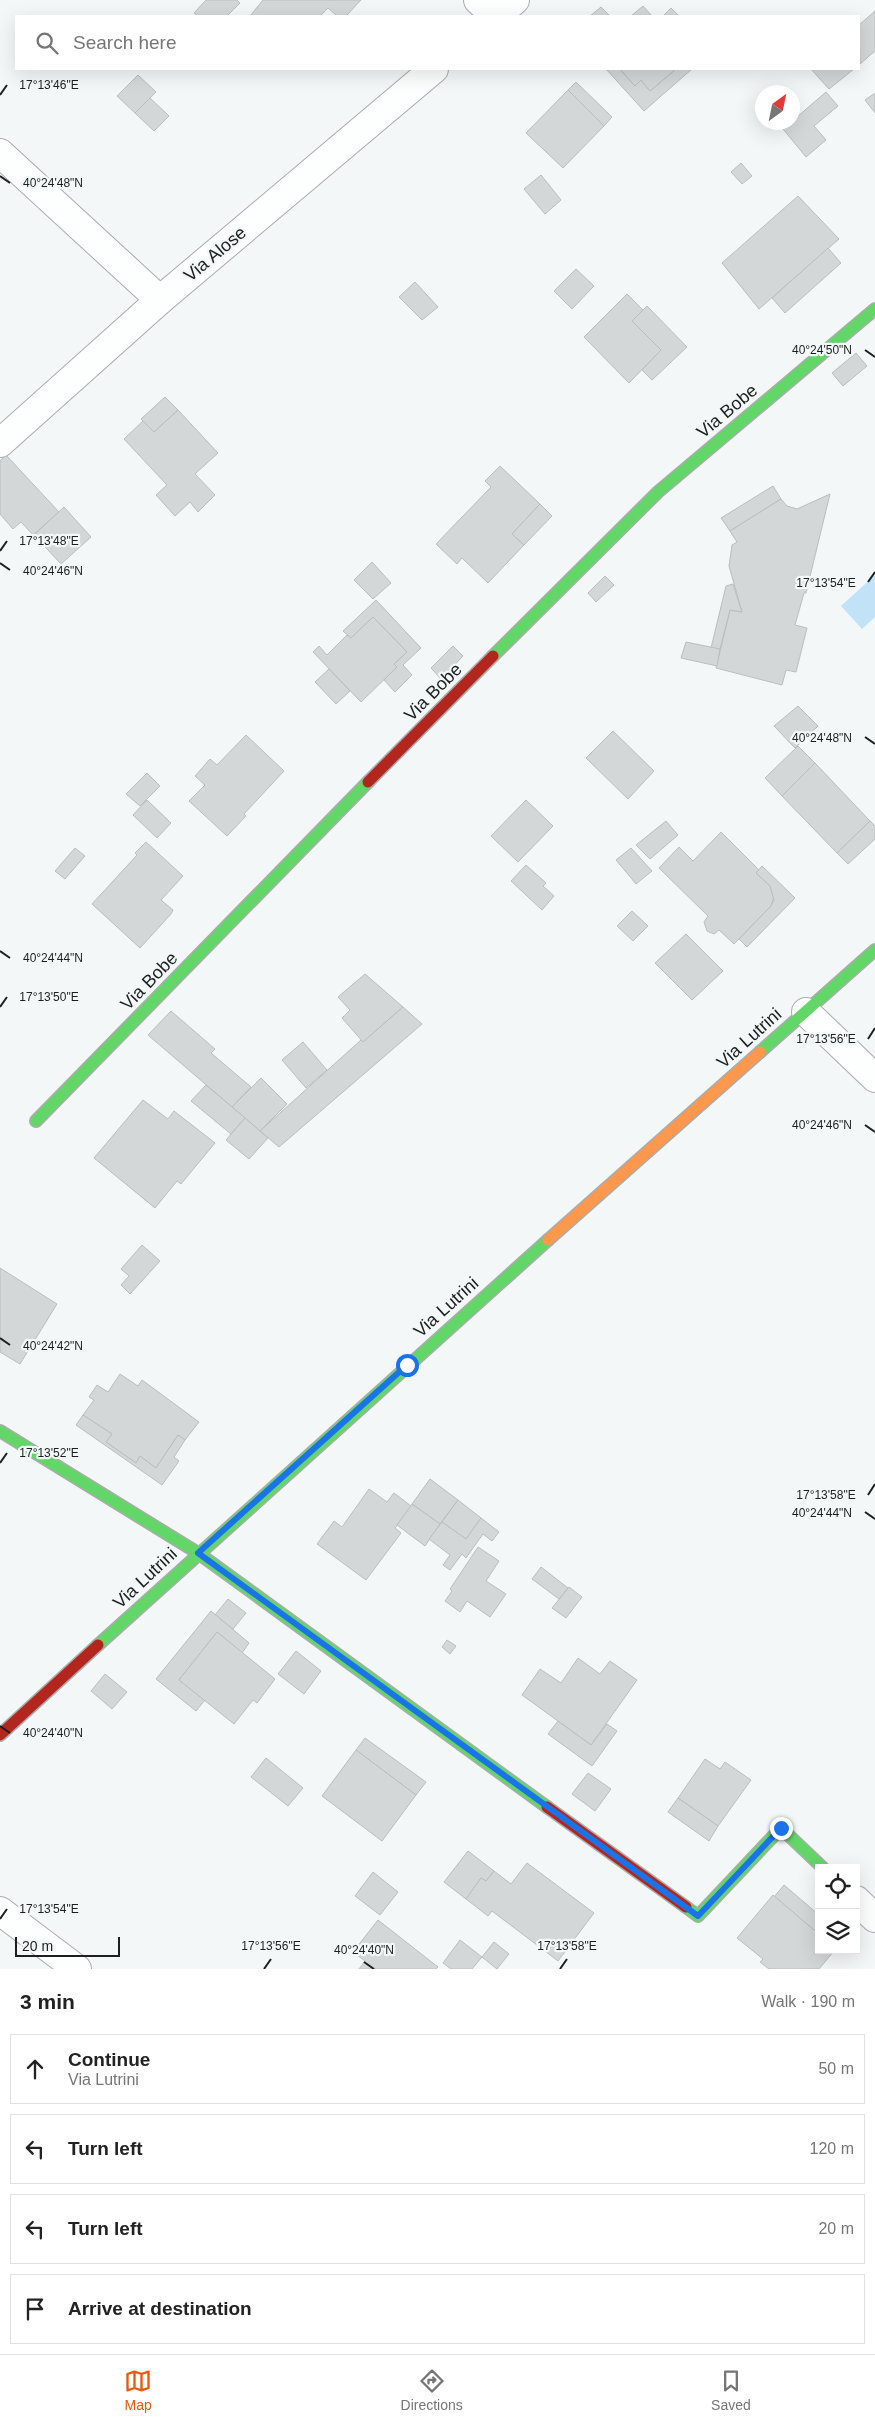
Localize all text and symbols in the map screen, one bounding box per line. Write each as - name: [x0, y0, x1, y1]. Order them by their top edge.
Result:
- search box: [15, 15, 860, 70]
- icon: search: [33, 29, 61, 57]
- text: Search here: [73, 32, 177, 53]
- text: 17°13'46"E: [19, 78, 79, 92]
- north arrow: [755, 85, 800, 130]
- text: 40°24'48"N: [23, 176, 83, 190]
- street label: Via Alose: [180, 222, 250, 286]
- text: 40°24'50"N: [792, 343, 852, 357]
- street label: Via Bobe: [693, 380, 761, 442]
- text: 17°13'48"E: [19, 534, 79, 548]
- text: 40°24'46"N: [23, 564, 83, 578]
- text: 17°13'54"E: [796, 576, 856, 590]
- street label: Via Bobe: [400, 659, 466, 725]
- text: 40°24'48"N: [792, 731, 852, 745]
- street label: Via Bobe: [117, 948, 181, 1014]
- text: 40°24'44"N: [23, 951, 83, 965]
- text: 17°13'50"E: [19, 990, 79, 1004]
- street label: Via Lutrini: [713, 1004, 785, 1072]
- text: 17°13'56"E: [796, 1032, 856, 1046]
- text: 40°24'46"N: [792, 1118, 852, 1132]
- street label: Via Lutrini: [410, 1273, 482, 1341]
- text: 40°24'42"N: [23, 1339, 83, 1353]
- route start: [396, 1354, 419, 1377]
- text: 17°13'52"E: [19, 1446, 79, 1460]
- text: 17°13'58"E: [796, 1488, 856, 1502]
- text: 40°24'44"N: [792, 1506, 852, 1520]
- street label: Via Lutrini: [109, 1544, 181, 1612]
- text: 40°24'40"N: [23, 1726, 83, 1740]
- route end: [770, 1817, 793, 1840]
- map controls: [815, 1864, 860, 1954]
- button: locate: [815, 1864, 860, 1909]
- text: 17°13'54"E: [19, 1902, 79, 1916]
- button: layers: [815, 1909, 860, 1954]
- scale bar: [15, 1934, 120, 1957]
- text: 20 m: [22, 1938, 53, 1954]
- text: 17°13'56"E: [241, 1939, 301, 1953]
- text: 17°13'58"E: [537, 1939, 597, 1953]
- text: 40°24'40"N: [334, 1943, 394, 1957]
- text: 3 min: [20, 1990, 75, 2013]
- text: Walk · 190 m: [761, 1993, 855, 2010]
- text: Continue: [68, 2049, 150, 2070]
- icon: ahead: [21, 2055, 49, 2083]
- text: 50 m: [818, 2060, 854, 2077]
- text: Via Lutrini: [68, 2071, 139, 2088]
- icon: left: [21, 2135, 49, 2163]
- text: Turn left: [68, 2138, 143, 2159]
- text: 120 m: [810, 2140, 854, 2157]
- icon: left: [21, 2215, 49, 2243]
- text: Turn left: [68, 2218, 143, 2239]
- text: 20 m: [818, 2220, 854, 2237]
- icon: arrive: [21, 2295, 49, 2323]
- text: Arrive at destination: [68, 2298, 252, 2319]
- tab: Map: [124, 2367, 152, 2413]
- tab: Directions: [401, 2367, 463, 2413]
- tab: Saved: [711, 2367, 751, 2413]

